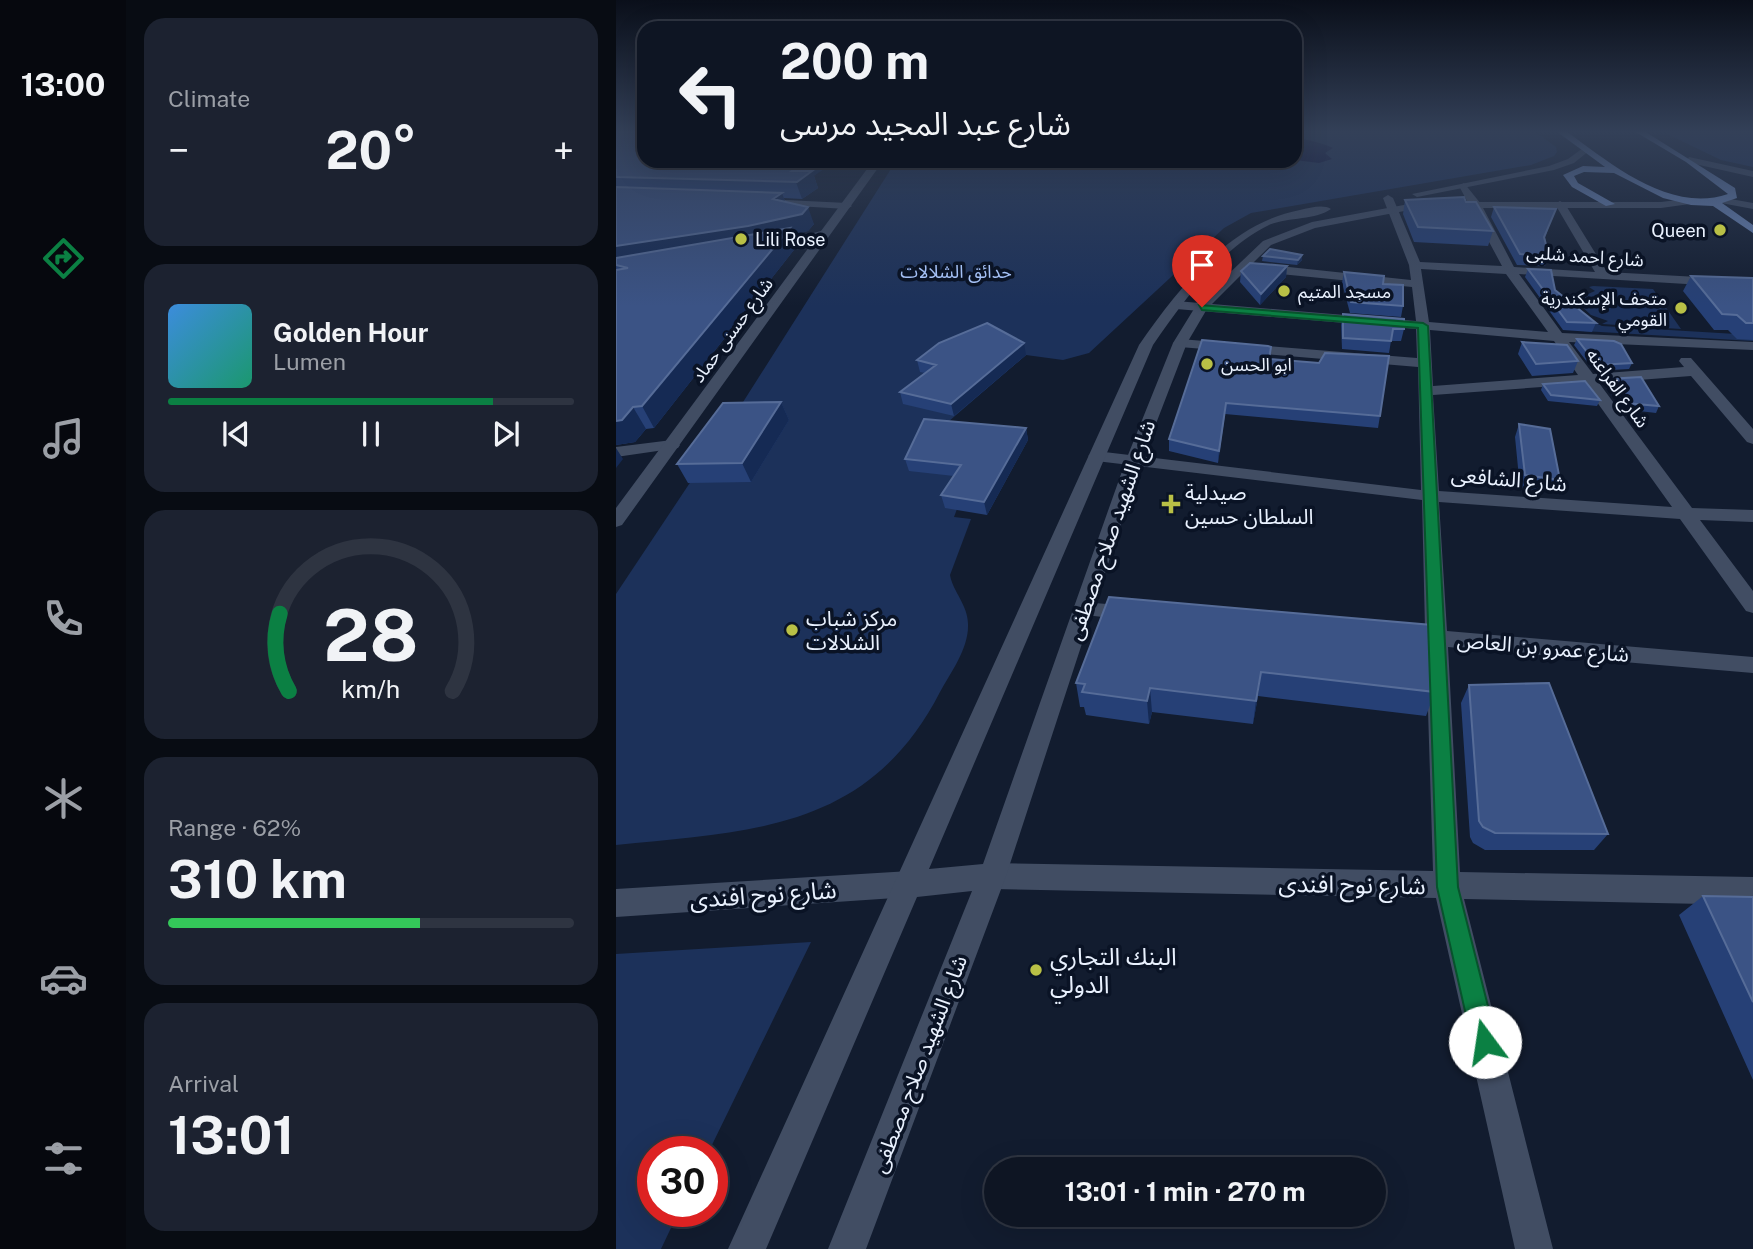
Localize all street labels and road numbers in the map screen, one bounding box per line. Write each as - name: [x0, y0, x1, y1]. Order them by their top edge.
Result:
- street label: شارع احمد شلبى: [1525, 241, 1644, 275]
- street label: شارع حسنى حماد: [687, 274, 780, 389]
- street label: شارع الفراعنه: [1579, 344, 1654, 434]
- street label: شارع الشهيد صلاح مصطفى: [1062, 417, 1163, 644]
- street label: شارع الشافعى: [1450, 461, 1568, 500]
- street label: شارع عمرو بن العاص: [1456, 627, 1630, 670]
- street label: شارع نوح افندى: [1278, 869, 1426, 903]
- street label: شارع نوح افندى: [689, 875, 838, 917]
- street label: شارع الشهيد صلاح مصطفى: [866, 952, 975, 1177]

